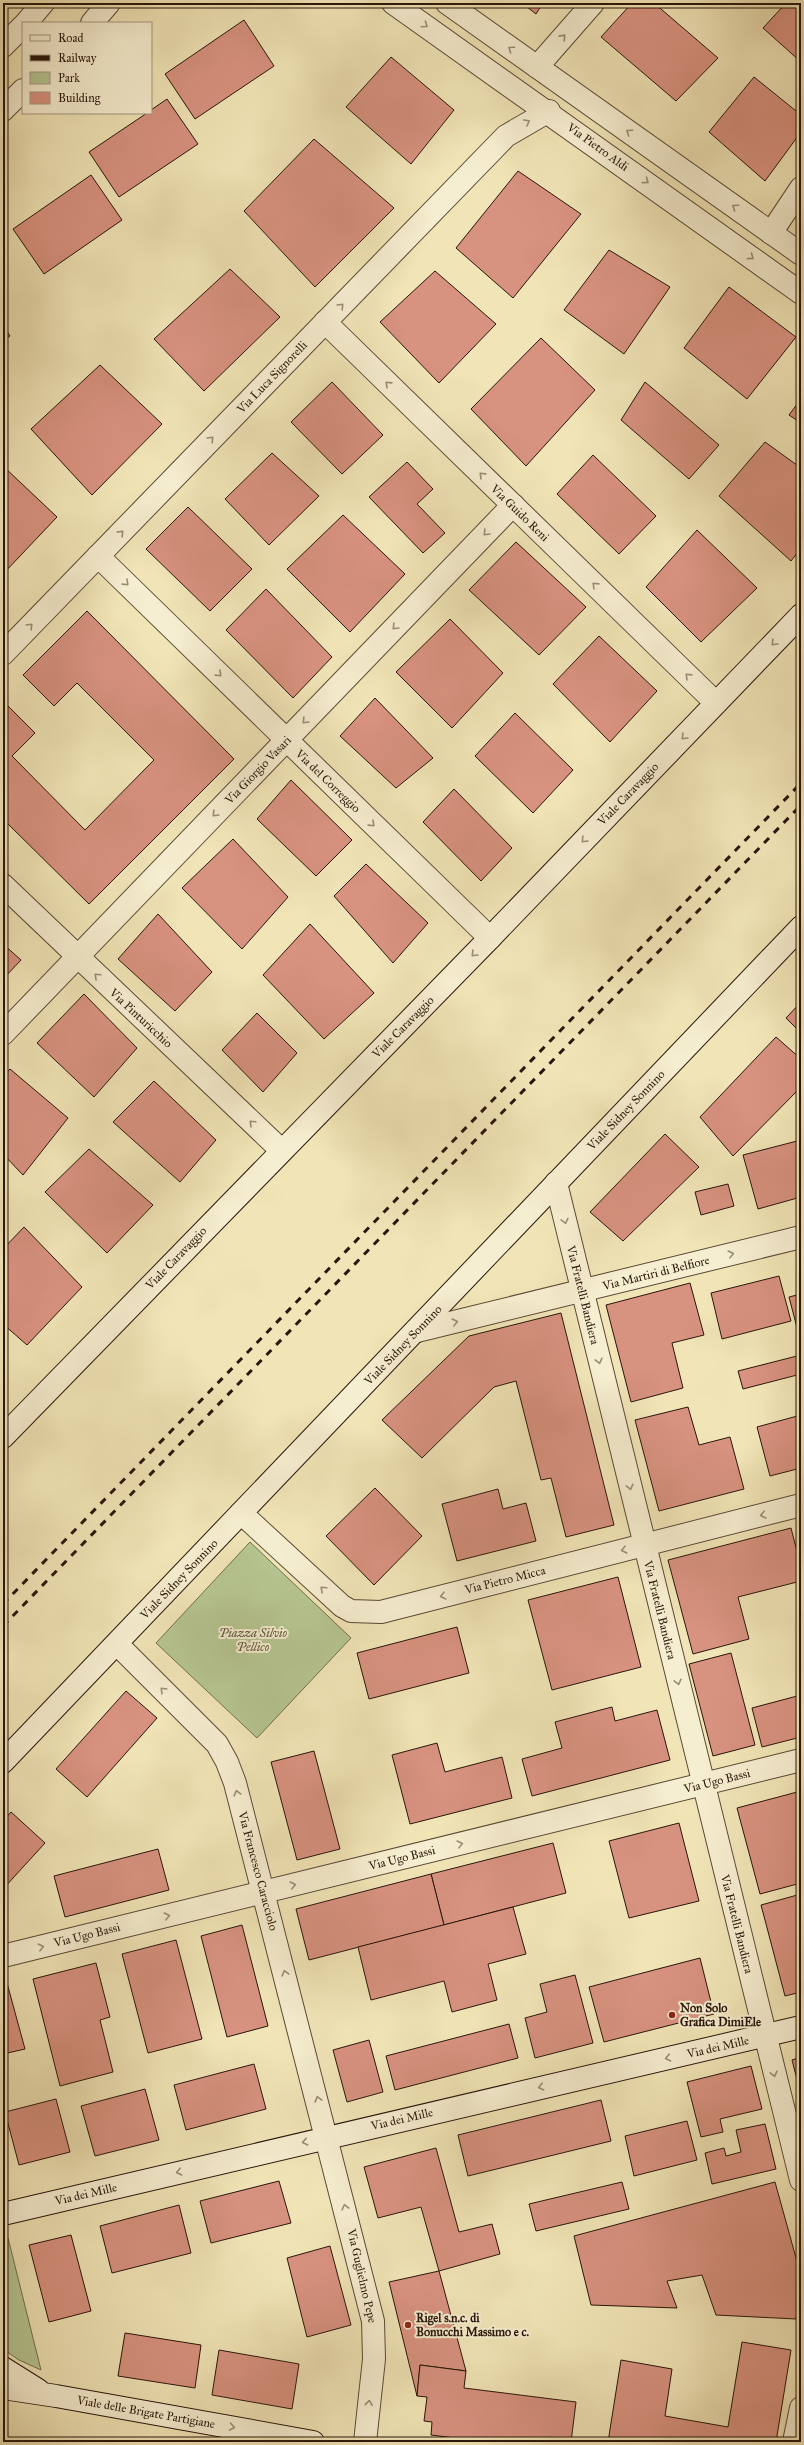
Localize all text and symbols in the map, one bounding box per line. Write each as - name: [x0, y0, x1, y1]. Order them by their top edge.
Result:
- one-way arrow: [421, 20, 428, 28]
- legend: [22, 22, 152, 114]
- text: Road: [58, 31, 84, 45]
- one-way arrow: [558, 35, 565, 42]
- one-way arrow: [509, 47, 516, 54]
- text: Railway: [58, 51, 97, 65]
- text: Park: [58, 71, 80, 85]
- text: Building: [58, 91, 101, 106]
- street label: Via Pietro Aldi: [564, 119, 632, 174]
- one-way arrow: [522, 120, 530, 127]
- one-way arrow: [626, 129, 633, 137]
- one-way arrow: [641, 176, 648, 183]
- one-way arrow: [732, 204, 739, 212]
- one-way arrow: [747, 252, 754, 260]
- one-way arrow: [336, 303, 344, 311]
- street label: Via Luca Signorelli: [233, 338, 311, 417]
- one-way arrow: [385, 381, 393, 389]
- one-way arrow: [206, 436, 214, 444]
- one-way arrow: [479, 473, 486, 480]
- street label: Via Guido Reni: [487, 481, 553, 545]
- one-way arrow: [483, 528, 490, 536]
- one-way arrow: [116, 530, 124, 538]
- one-way arrow: [121, 579, 129, 586]
- one-way arrow: [592, 582, 600, 590]
- one-way arrow: [393, 622, 400, 630]
- one-way arrow: [25, 623, 33, 631]
- one-way arrow: [771, 638, 779, 646]
- one-way arrow: [214, 669, 222, 677]
- one-way arrow: [685, 673, 693, 680]
- one-way arrow: [302, 716, 310, 724]
- one-way arrow: [681, 732, 688, 739]
- street label: Via Giorgio Vasari: [221, 733, 295, 808]
- street label: Via del Correggio: [291, 746, 363, 816]
- street label: Viale Caravaggio: [594, 760, 662, 830]
- one-way arrow: [212, 809, 220, 817]
- one-way arrow: [367, 819, 375, 826]
- one-way arrow: [581, 835, 589, 843]
- one-way arrow: [471, 949, 479, 957]
- one-way arrow: [94, 974, 102, 981]
- street label: Via Pinturicchio: [106, 985, 175, 1051]
- street label: Viale Caravaggio: [369, 993, 437, 1062]
- street label: Viale Sidney Sonnino: [584, 1067, 668, 1153]
- one-way arrow: [249, 1121, 257, 1128]
- one-way arrow: [560, 1218, 569, 1225]
- street label: Viale Caravaggio: [142, 1224, 210, 1294]
- street label: Via Fratelli Bandiera: [564, 1243, 602, 1347]
- one-way arrow: [728, 1251, 734, 1259]
- street label: Via Martiri di Belfiore: [600, 1253, 711, 1293]
- street label: Viale Sidney Sonnino: [361, 1302, 445, 1388]
- one-way arrow: [452, 1318, 458, 1326]
- one-way arrow: [595, 1358, 603, 1364]
- one-way arrow: [625, 1484, 634, 1491]
- one-way arrow: [760, 1510, 766, 1518]
- street label: Viale Sidney Sonnino: [137, 1536, 221, 1622]
- one-way arrow: [620, 1545, 627, 1554]
- street label: Via Fratelli Bandiera: [641, 1558, 679, 1662]
- street label: Via Pietro Micca: [462, 1563, 548, 1597]
- one-way arrow: [320, 1587, 328, 1594]
- one-way arrow: [440, 1591, 447, 1600]
- park label: Piazza Silvio Pellico: [219, 1626, 287, 1654]
- one-way arrow: [673, 1679, 681, 1685]
- one-way arrow: [160, 1687, 168, 1695]
- street label: Via Ugo Bassi: [681, 1766, 753, 1797]
- one-way arrow: [233, 1790, 242, 1797]
- street label: Via Francesco Caracciolo: [235, 1809, 281, 1932]
- one-way arrow: [457, 1840, 464, 1848]
- street label: Via Ugo Bassi: [366, 1843, 438, 1874]
- street label: Via Fratelli Bandiera: [718, 1872, 756, 1976]
- one-way arrow: [290, 1881, 297, 1889]
- one-way arrow: [164, 1912, 170, 1920]
- street label: Via Ugo Bassi: [51, 1920, 123, 1951]
- one-way arrow: [37, 1943, 44, 1952]
- one-way arrow: [281, 1970, 289, 1976]
- place label: Non Solo Grafica DimiEle: [680, 2001, 761, 2029]
- marker: Non Solo Grafica DimiEle: [667, 2010, 677, 2020]
- street label: Via dei Mille: [685, 2033, 750, 2061]
- one-way arrow: [664, 2054, 671, 2062]
- one-way arrow: [769, 2070, 778, 2077]
- one-way arrow: [538, 2083, 544, 2091]
- one-way arrow: [314, 2096, 323, 2103]
- street label: Via dei Mille: [369, 2105, 434, 2133]
- one-way arrow: [302, 2137, 308, 2145]
- one-way arrow: [175, 2167, 182, 2176]
- street label: Via dei Mille: [53, 2180, 118, 2208]
- one-way arrow: [342, 2204, 350, 2210]
- street label: Via Guglielmo Pepe: [343, 2227, 380, 2325]
- place label: Rigel s.n.c. di Bonucchi Massimo e c.: [416, 2311, 529, 2339]
- marker: Rigel s.n.c. di Bonucchi Massimo e c.: [403, 2320, 413, 2330]
- street label: Viale delle Brigate Partigiane: [75, 2393, 216, 2432]
- one-way arrow: [364, 2400, 373, 2406]
- one-way arrow: [229, 2423, 235, 2431]

